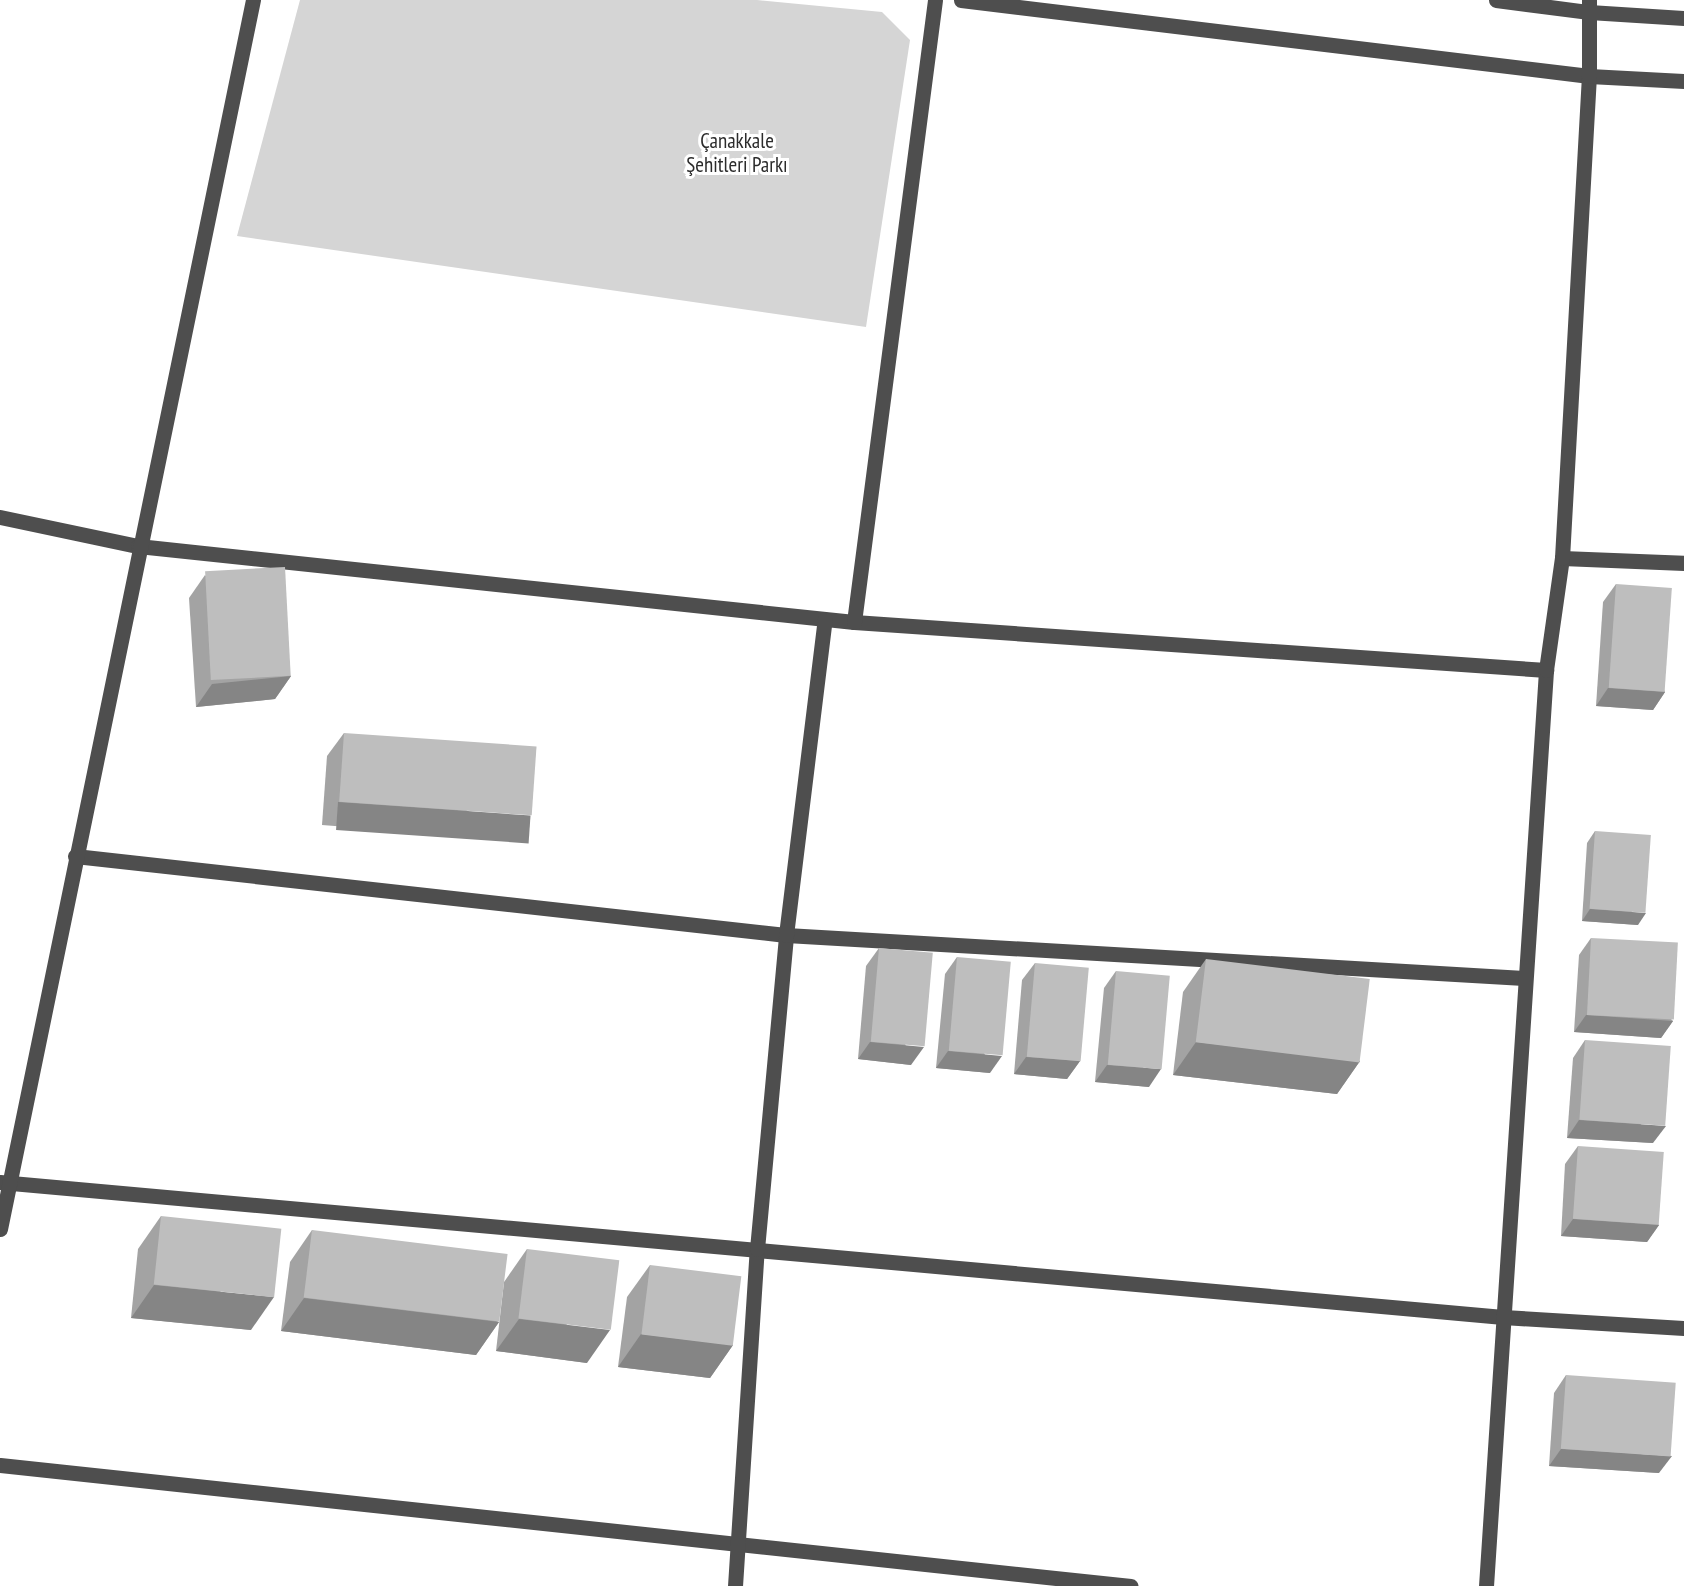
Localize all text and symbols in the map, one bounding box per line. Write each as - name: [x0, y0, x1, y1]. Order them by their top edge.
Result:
- park label: Çanakkale Şehitleri Parkı: [686, 128, 788, 178]

